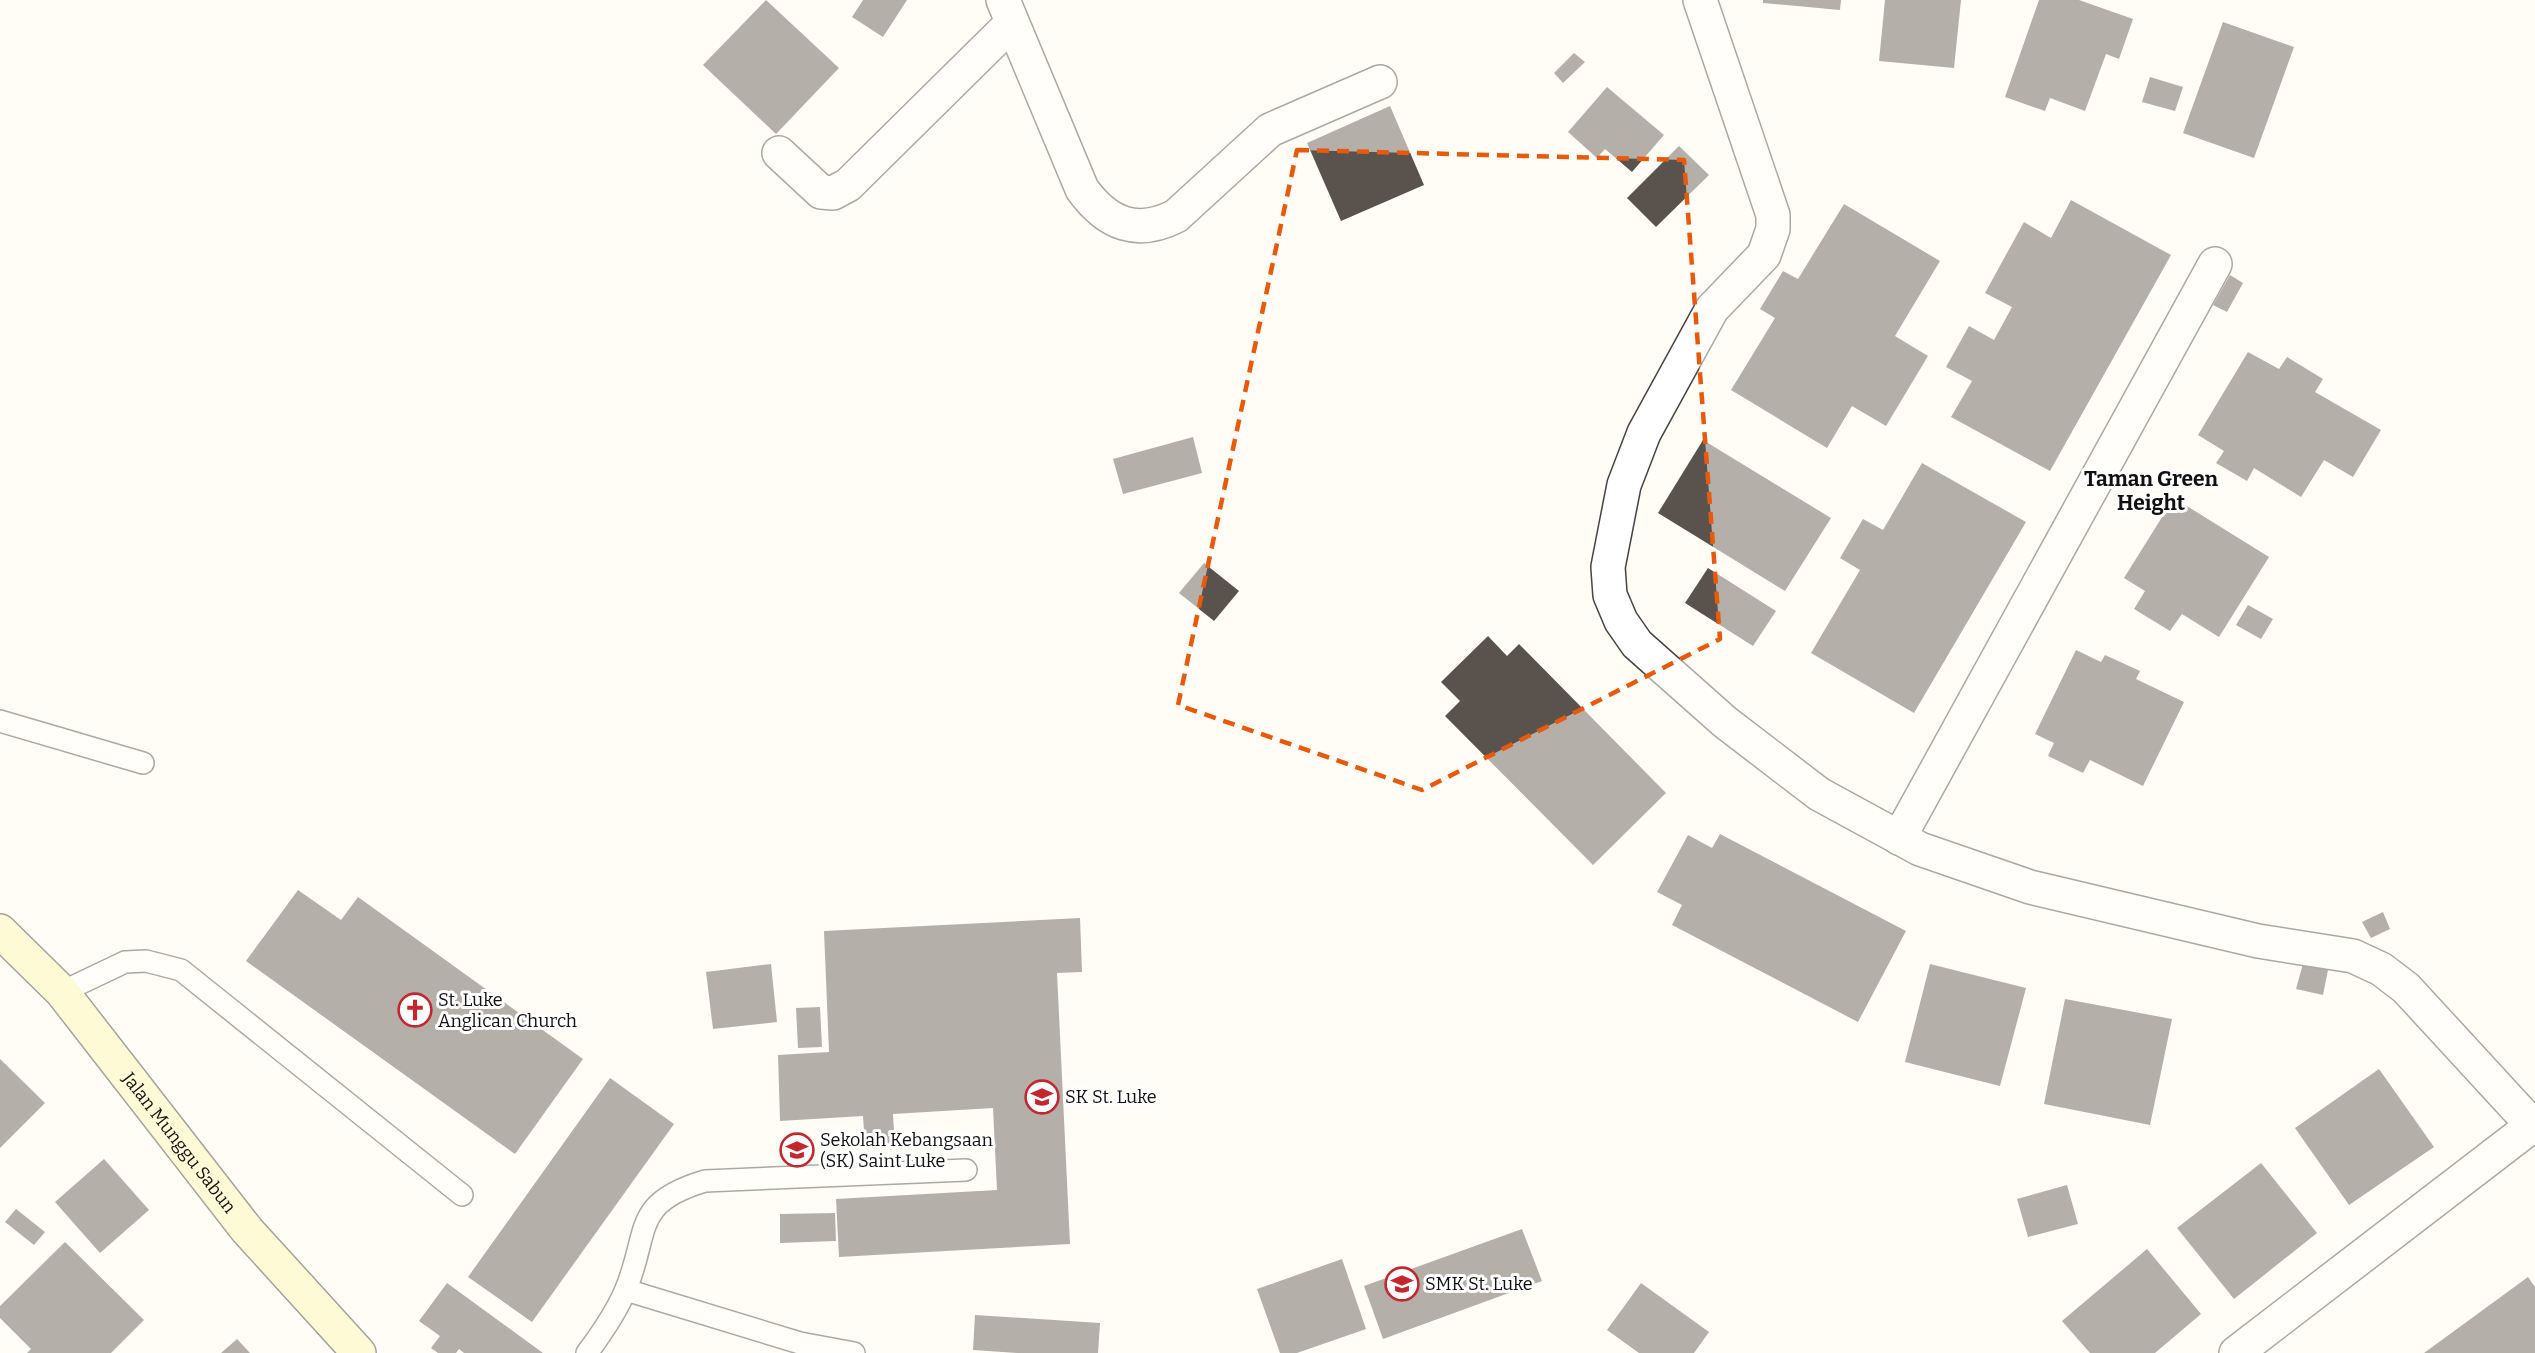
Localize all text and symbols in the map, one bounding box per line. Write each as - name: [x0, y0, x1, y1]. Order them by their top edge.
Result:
- district label: Taman Green Height: [2084, 466, 2219, 516]
- place label: St. Luke Anglican Church: [438, 989, 577, 1032]
- church icon: St. Luke Anglican Church: [397, 992, 433, 1028]
- street label: Jalan Munggu Sabun: [117, 1067, 241, 1218]
- school or university icon: SK St. Luke: [1024, 1079, 1060, 1115]
- place label: SK St. Luke: [1065, 1086, 1157, 1108]
- place label: Sekolah Kebangsaan (SK) Saint Luke: [820, 1129, 994, 1172]
- school or university icon: Sekolah Kebangsaan (SK) Saint Luke: [779, 1132, 815, 1168]
- school or university icon: SMK St. Luke: [1384, 1266, 1420, 1302]
- place label: SMK St. Luke: [1425, 1273, 1533, 1295]

